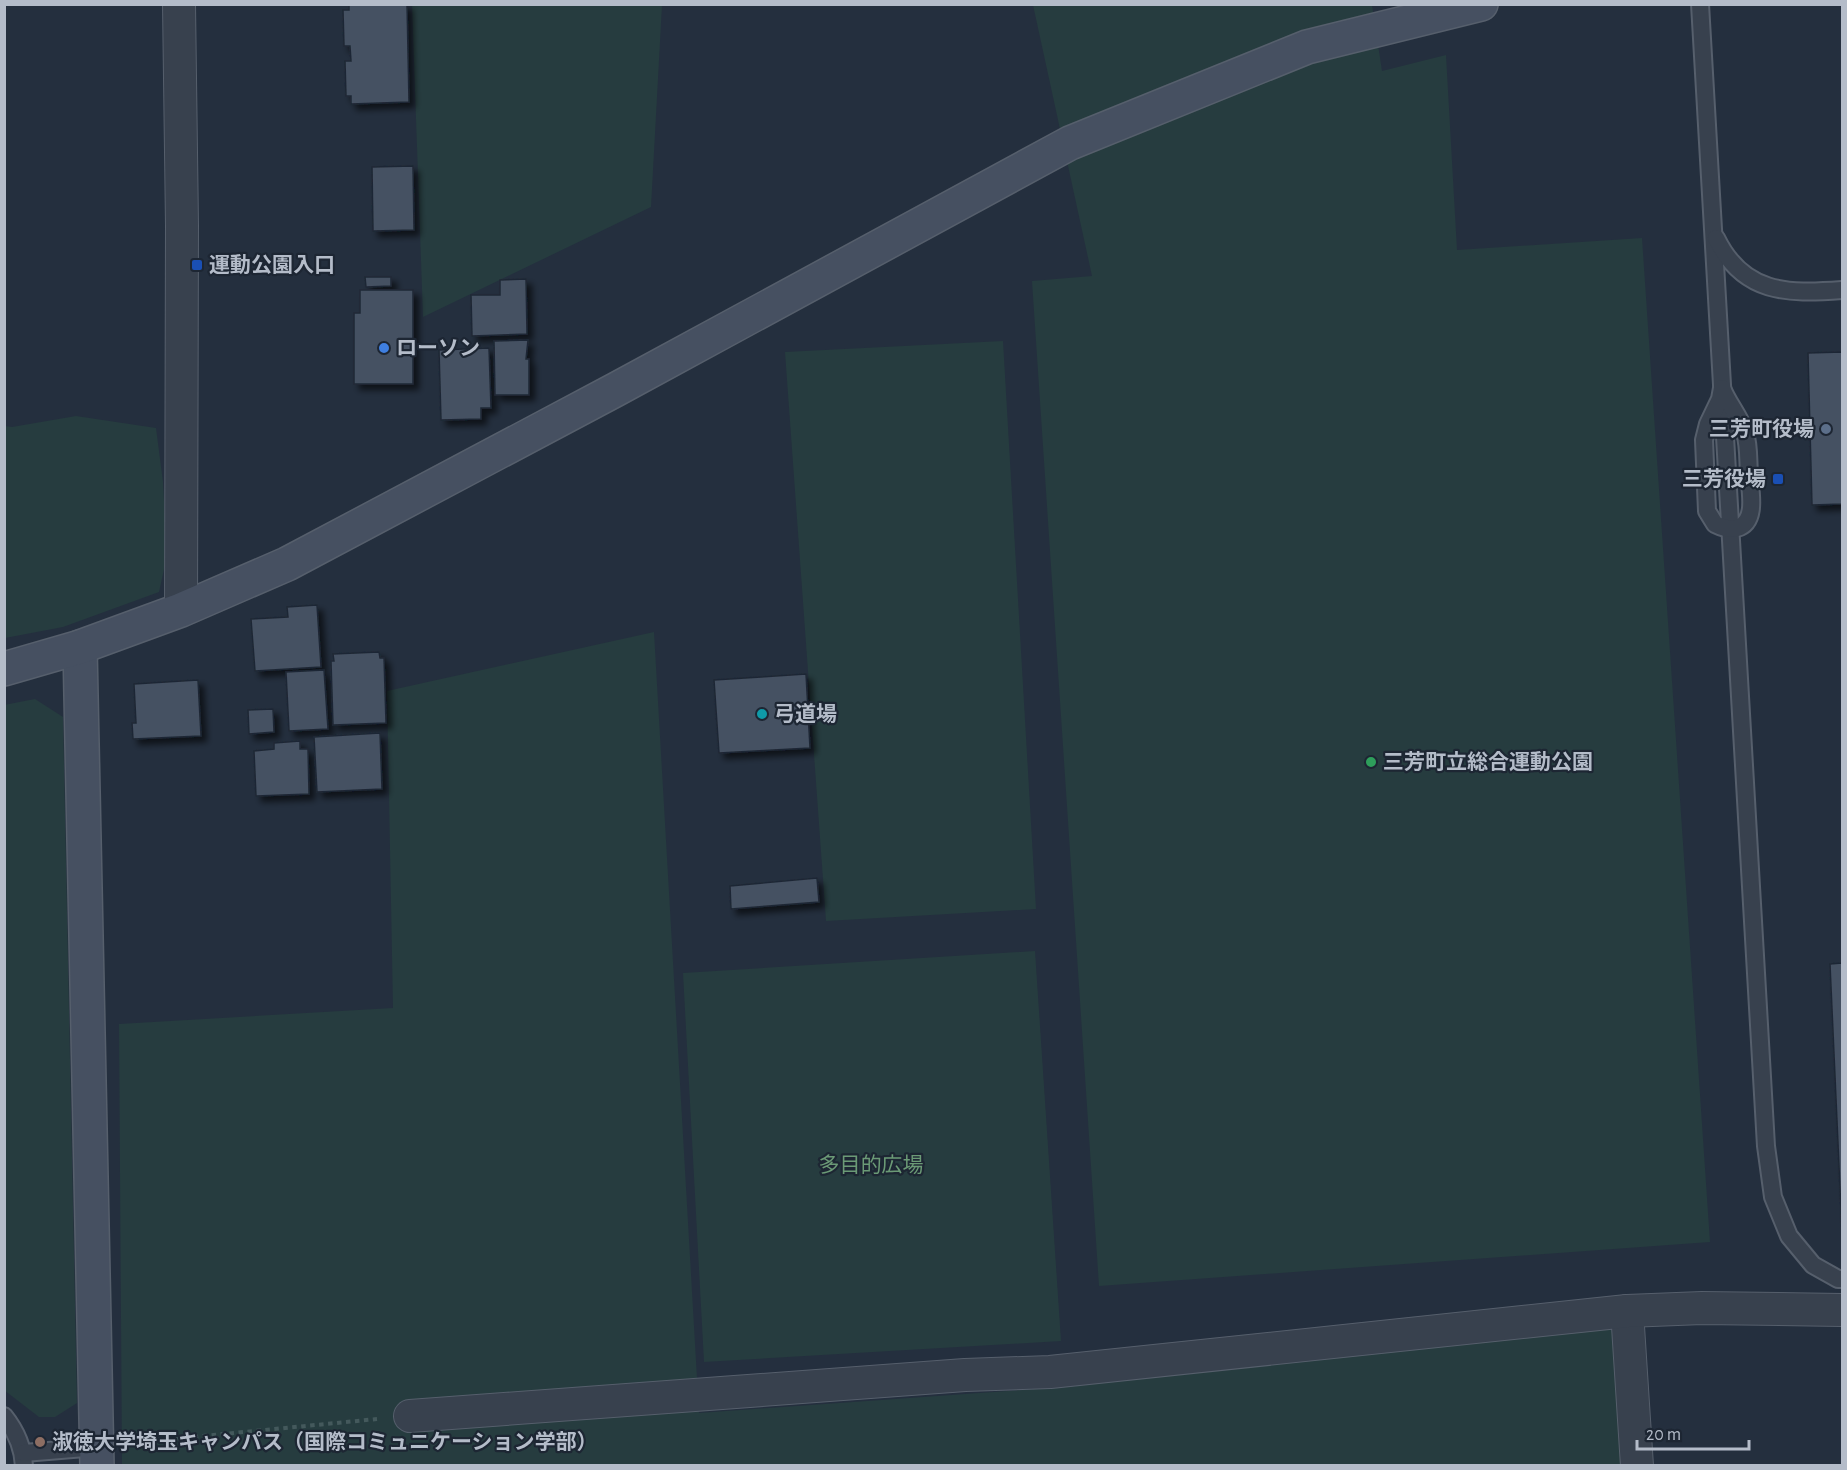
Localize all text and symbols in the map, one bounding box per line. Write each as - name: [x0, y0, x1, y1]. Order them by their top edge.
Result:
- place label: 運動公園入口: [209, 254, 335, 276]
- marker: 運動公園入口: [190, 258, 204, 272]
- place label: ローソン: [396, 338, 480, 359]
- marker: ローソン: [377, 341, 391, 355]
- place label: 三芳町役場: [1709, 418, 1814, 440]
- marker: 三芳町役場: [1819, 422, 1833, 436]
- place label: 三芳役場: [1682, 468, 1766, 490]
- marker: 三芳役場: [1771, 472, 1785, 486]
- place label: 弓道場: [774, 702, 837, 725]
- marker: 弓道場: [755, 707, 769, 721]
- place label: 三芳町立総合運動公園: [1383, 751, 1593, 773]
- marker: 三芳町立総合運動公園: [1364, 755, 1378, 769]
- park label: 多目的広場: [819, 1154, 924, 1176]
- scale bar: [1637, 1413, 1750, 1451]
- text: 20 m: [1646, 1426, 1681, 1444]
- place label: 淑徳大学埼玉キャンパス（国際コミュニケーション学部）: [52, 1430, 598, 1453]
- marker: 淑徳大学埼玉キャンパス（国際コミュニケーション学部）: [33, 1435, 47, 1449]

